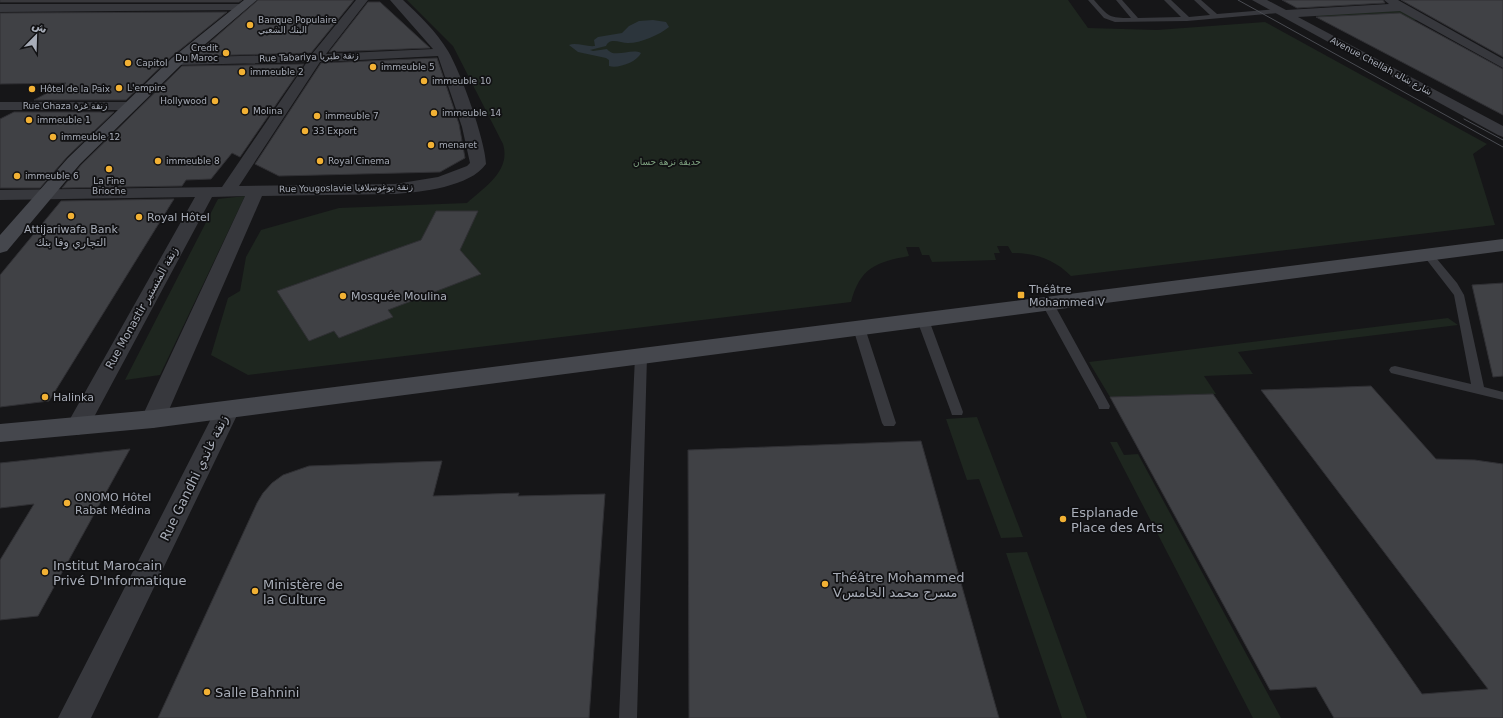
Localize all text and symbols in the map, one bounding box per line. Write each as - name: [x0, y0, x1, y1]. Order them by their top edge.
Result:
- place label: Banque Populaire البنك الشعبي: [258, 15, 337, 35]
- north arrow: [16, 16, 56, 56]
- text: ش: [30, 18, 49, 36]
- marker: Banque Populaire البنك الشعبي: [245, 20, 255, 30]
- street label: Avenue Chellah شارع شالة: [1328, 35, 1434, 97]
- place label: Credit Du Maroc: [175, 43, 218, 63]
- marker: Credit Du Maroc: [221, 48, 231, 58]
- street label: Rue Tabariya زنقة طبريا: [259, 50, 359, 64]
- marker: Capitol: [123, 58, 133, 68]
- place label: Capitol: [136, 58, 168, 68]
- marker: immeuble 5: [368, 62, 378, 72]
- place label: immeuble 5: [381, 62, 435, 72]
- marker: immeuble 2: [237, 67, 247, 77]
- place label: immeuble 2: [250, 67, 304, 77]
- marker: immeuble 10: [419, 76, 429, 86]
- place label: immeuble 10: [432, 76, 492, 86]
- marker: L'empire: [114, 83, 124, 93]
- place label: L'empire: [127, 83, 167, 93]
- marker: Hôtel de la Paix: [27, 84, 37, 94]
- place label: Hôtel de la Paix: [40, 84, 111, 94]
- place label: Hollywood: [160, 96, 207, 106]
- marker: Hollywood: [210, 96, 220, 106]
- street label: Rue Ghaza زنقة غزة: [23, 101, 107, 111]
- marker: Molina: [240, 106, 250, 116]
- place label: Molina: [253, 106, 283, 116]
- marker: immeuble 14: [429, 108, 439, 118]
- place label: immeuble 14: [442, 108, 502, 118]
- marker: immeuble 7: [312, 111, 322, 121]
- place label: immeuble 7: [325, 111, 379, 121]
- marker: immeuble 1: [24, 115, 34, 125]
- place label: immeuble 1: [37, 115, 91, 125]
- marker: 33 Export: [300, 126, 310, 136]
- place label: 33 Export: [313, 126, 357, 136]
- marker: immeuble 12: [48, 132, 58, 142]
- place label: immeuble 12: [61, 132, 120, 142]
- marker: menaret: [426, 140, 436, 150]
- place label: menaret: [439, 140, 478, 150]
- marker: immeuble 8: [153, 156, 163, 166]
- place label: immeuble 8: [166, 156, 220, 166]
- marker: Royal Cinema: [315, 156, 325, 166]
- place label: Royal Cinema: [328, 156, 390, 166]
- park label: حديقة نزهة حسان: [633, 157, 701, 167]
- marker: La Fine Brioche: [104, 164, 114, 174]
- marker: immeuble 6: [12, 171, 22, 181]
- place label: immeuble 6: [25, 171, 79, 181]
- place label: La Fine Brioche: [92, 176, 126, 196]
- street label: Rue Yougoslavie زنقة يوغوسلافيا: [279, 182, 413, 194]
- marker: Attijariwafa Bank التجاري وفا بنك: [66, 211, 76, 221]
- place label: Royal Hôtel: [147, 211, 210, 224]
- marker: Royal Hôtel: [134, 212, 144, 222]
- place label: Attijariwafa Bank التجاري وفا بنك: [24, 223, 119, 249]
- street label: Rue Monastir زنقة المنستير: [103, 245, 181, 371]
- place label: Théâtre Mohammed V: [1028, 283, 1106, 309]
- place label: Mosquée Moulina: [351, 290, 447, 303]
- marker: Théâtre Mohammed V: [1016, 290, 1026, 300]
- marker: Mosquée Moulina: [338, 291, 348, 301]
- place label: Halinka: [53, 391, 94, 404]
- marker: Halinka: [40, 392, 50, 402]
- street label: Rue Gandhi زنقة غاندي: [157, 413, 232, 544]
- place label: ONOMO Hôtel Rabat Médina: [75, 491, 151, 517]
- marker: ONOMO Hôtel Rabat Médina: [62, 498, 72, 508]
- place label: Esplanade Place des Arts: [1071, 505, 1163, 535]
- marker: Esplanade Place des Arts: [1058, 514, 1068, 524]
- place label: Institut Marocain Privé D'Informatique: [53, 558, 187, 588]
- marker: Institut Marocain Privé D'Informatique: [40, 567, 50, 577]
- place label: Théâtre Mohammed Vمسرح محمد الخامس: [832, 570, 964, 601]
- place label: Ministère de la Culture: [263, 577, 343, 607]
- marker: Théâtre Mohammed Vمسرح محمد الخامس: [820, 579, 830, 589]
- marker: Ministère de la Culture: [250, 586, 260, 596]
- place label: Salle Bahnini: [215, 685, 299, 700]
- marker: Salle Bahnini: [202, 687, 212, 697]

